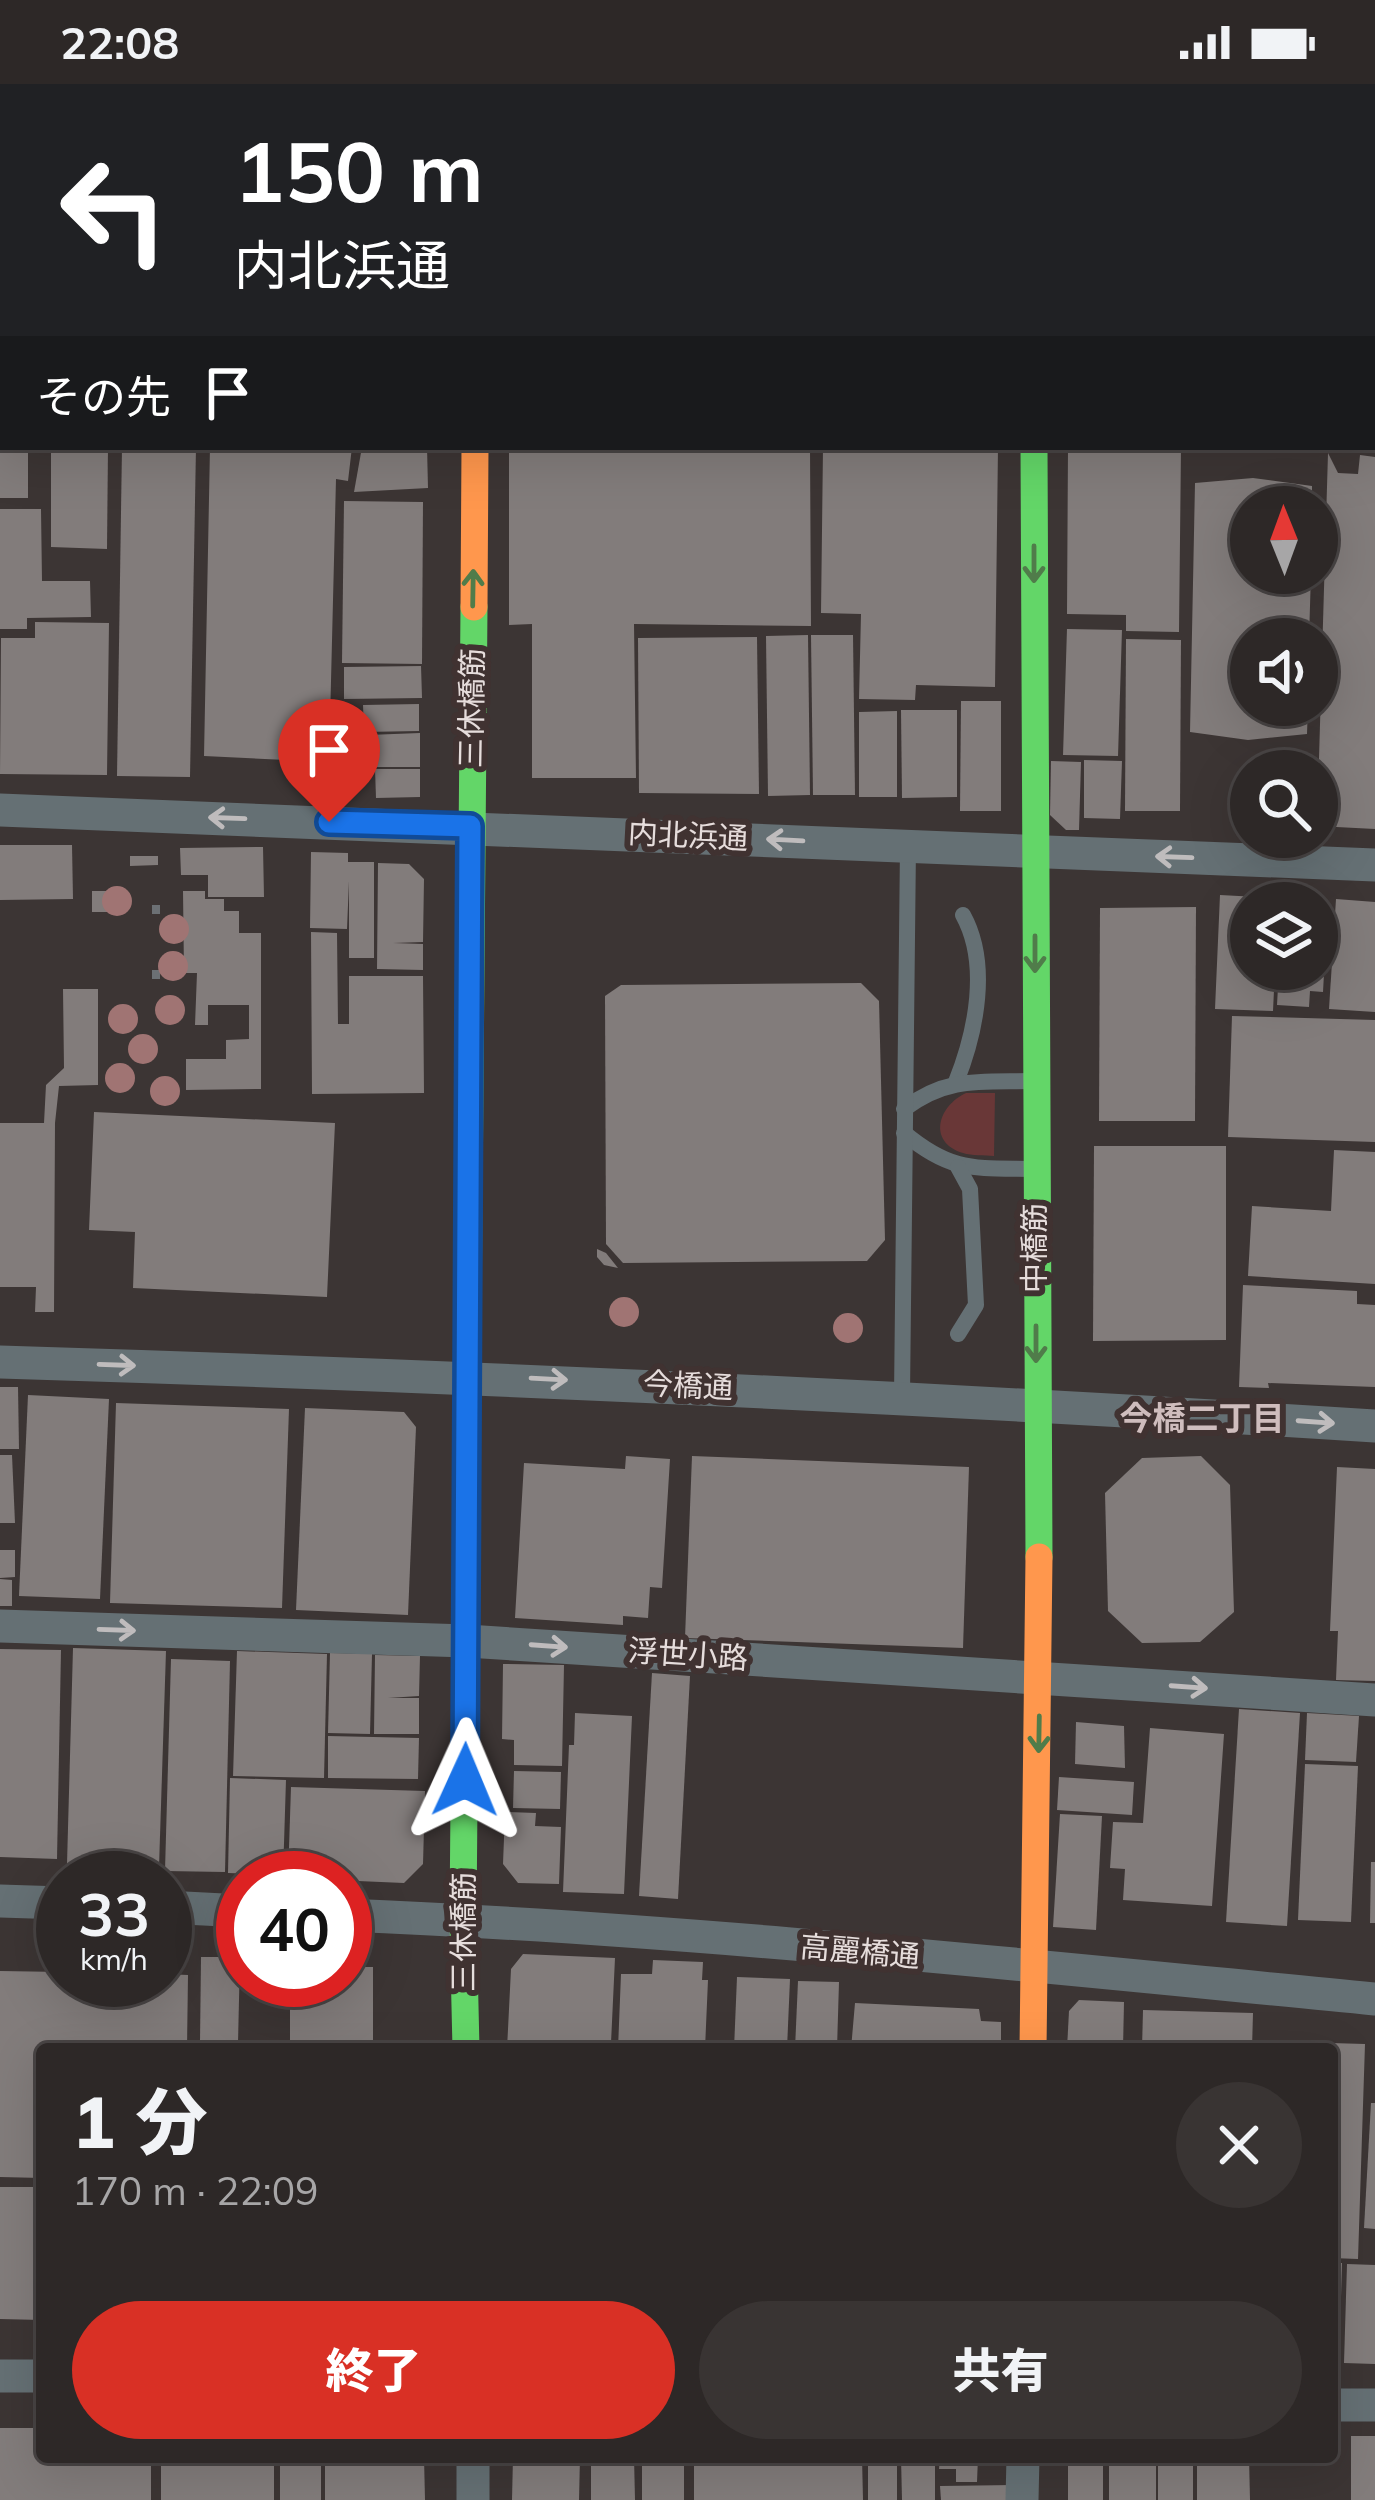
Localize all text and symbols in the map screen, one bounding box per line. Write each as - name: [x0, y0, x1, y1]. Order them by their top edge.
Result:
- text: 22:08: [60, 14, 179, 70]
- text: 150 m: [234, 118, 484, 223]
- icon: left: [36, 132, 192, 288]
- text: 内北浜通: [234, 231, 450, 299]
- icon: arrive: [195, 360, 261, 426]
- text: その先: [36, 368, 171, 424]
- north arrow: [1230, 486, 1338, 594]
- map controls: [1230, 486, 1338, 990]
- one-way arrow: [1023, 544, 1045, 583]
- one-way arrow: [462, 569, 484, 608]
- button: sound: [1230, 618, 1338, 726]
- street label: 三休橋筋: [451, 648, 491, 768]
- pin: [278, 699, 380, 822]
- icon: arrive: [296, 717, 362, 783]
- button: search: [1230, 750, 1338, 858]
- one-way arrow: [208, 806, 247, 829]
- street label: 内北浜通: [627, 813, 749, 857]
- one-way arrow: [766, 828, 805, 851]
- one-way arrow: [1155, 846, 1194, 869]
- button: layers: [1230, 882, 1338, 990]
- one-way arrow: [1024, 934, 1046, 973]
- street label: 中橋筋: [1015, 1203, 1053, 1293]
- one-way arrow: [1025, 1324, 1047, 1363]
- one-way arrow: [97, 1354, 136, 1377]
- street label: 今橋通: [642, 1364, 734, 1406]
- one-way arrow: [529, 1368, 568, 1391]
- district label: 今橋二丁目: [1120, 1397, 1285, 1438]
- one-way arrow: [1295, 1411, 1334, 1434]
- one-way arrow: [97, 1618, 136, 1641]
- street label: 浮世小路: [627, 1631, 749, 1677]
- one-way arrow: [529, 1635, 568, 1658]
- one-way arrow: [1169, 1676, 1208, 1699]
- one-way arrow: [1027, 1714, 1050, 1753]
- position arrow: [402, 1717, 528, 1843]
- speed limit sign: 40: [216, 1851, 372, 2007]
- street label: 三休橋筋: [444, 1872, 482, 1992]
- text: 33: [78, 1876, 150, 1951]
- street label: 高麗橋通: [799, 1927, 922, 1975]
- text: km/h: [80, 1940, 148, 1978]
- text: 1 分: [72, 2076, 208, 2166]
- button: close: [1176, 2082, 1302, 2208]
- text: 170 m · 22:09: [72, 2166, 318, 2215]
- button: 終了: [72, 2301, 675, 2439]
- button: 共有: [699, 2301, 1302, 2439]

